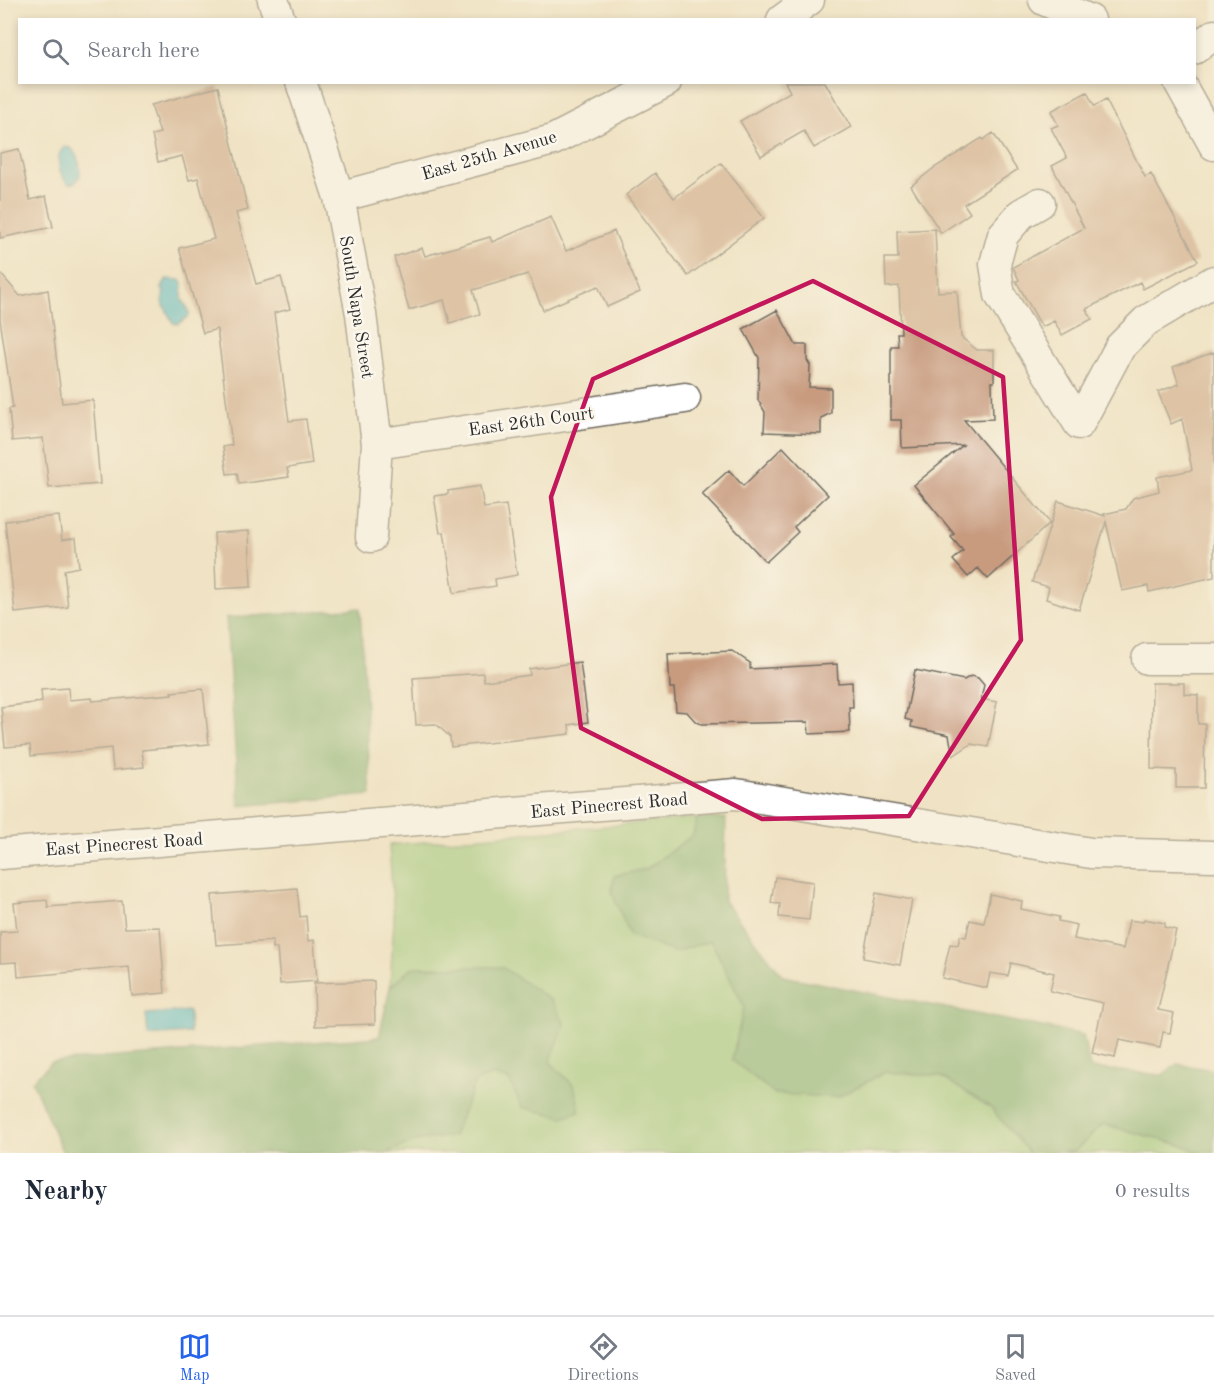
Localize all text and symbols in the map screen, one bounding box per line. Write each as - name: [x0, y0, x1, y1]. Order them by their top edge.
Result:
- search box: [18, 18, 1196, 84]
- icon: search: [39, 35, 72, 68]
- text: Search here: [87, 40, 200, 62]
- street label: East 25th Avenue: [420, 128, 559, 184]
- street label: South Napa Street: [336, 234, 376, 380]
- street label: East 26th Court: [467, 404, 595, 440]
- street label: East Pinecrest Road: [529, 790, 689, 822]
- street label: East Pinecrest Road: [44, 830, 204, 859]
- text: Nearby: [24, 1179, 108, 1205]
- text: 0 results: [1115, 1182, 1190, 1202]
- tab: Map: [178, 1330, 211, 1386]
- tab: Directions: [568, 1330, 639, 1386]
- tab: Saved: [995, 1330, 1036, 1386]

